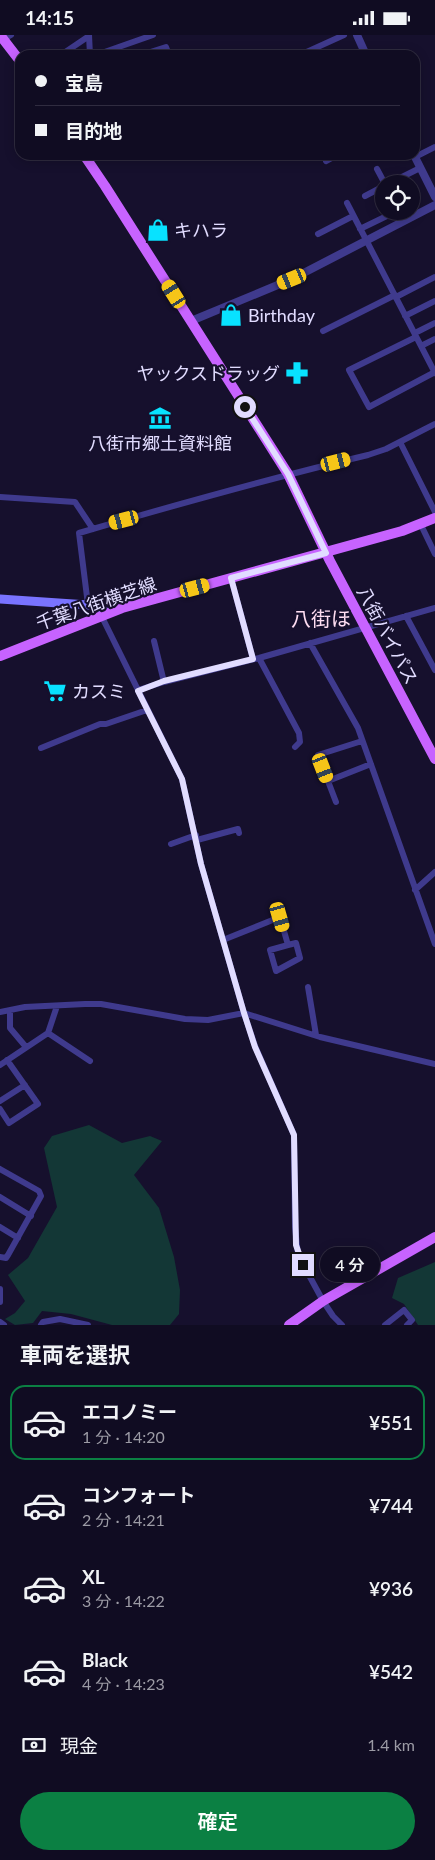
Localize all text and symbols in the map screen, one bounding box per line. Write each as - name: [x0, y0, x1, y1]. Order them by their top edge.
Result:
- text: 14:15: [25, 6, 74, 29]
- text: 宝島: [65, 71, 103, 94]
- text: 目的地: [65, 119, 122, 142]
- map controls: [375, 175, 420, 220]
- button: locate: [375, 175, 420, 220]
- shop icon: キハラ: [145, 217, 171, 243]
- place label: キハラ: [174, 219, 228, 241]
- car: [275, 266, 308, 292]
- car: [159, 277, 188, 311]
- shop icon: Birthday: [218, 302, 244, 328]
- place label: Birthday: [248, 304, 316, 326]
- pharmacy icon: ヤックスドラッグ: [284, 360, 310, 386]
- place label: ヤックスドラッグ: [137, 362, 280, 384]
- route start: [234, 396, 256, 418]
- museum icon: 八街市郷土資料館: [147, 405, 173, 431]
- place label: 八街市郷土資料館: [88, 432, 232, 454]
- car: [319, 451, 352, 473]
- car: [107, 509, 140, 531]
- street label: 千葉八街横芝線: [33, 572, 159, 634]
- car: [178, 577, 211, 599]
- street label: 八街バイパス: [353, 582, 423, 688]
- district label: 八街ほ: [291, 606, 351, 630]
- supermarket icon: カスミ: [42, 678, 68, 704]
- place label: カスミ: [72, 680, 126, 702]
- car: [310, 751, 335, 785]
- car: [268, 901, 291, 933]
- callout: 4 分: [320, 1247, 380, 1283]
- route end: [292, 1254, 314, 1276]
- text: 4 分: [335, 1255, 365, 1274]
- text: 車両を選択: [20, 1341, 130, 1368]
- icon: car: [22, 1400, 67, 1445]
- text: エコノミー: [82, 1400, 177, 1423]
- text: ¥551: [369, 1411, 413, 1434]
- text: 1 分 · 14:20: [82, 1427, 165, 1446]
- icon: car: [22, 1483, 67, 1528]
- text: コンフォート: [82, 1483, 195, 1506]
- text: ¥744: [369, 1494, 413, 1517]
- text: 2 分 · 14:21: [82, 1510, 165, 1529]
- text: XL: [82, 1565, 105, 1588]
- icon: car: [22, 1566, 67, 1611]
- text: ¥936: [369, 1577, 413, 1600]
- text: 3 分 · 14:22: [82, 1591, 165, 1610]
- text: Black: [82, 1648, 128, 1671]
- icon: car: [22, 1649, 67, 1694]
- text: ¥542: [369, 1660, 413, 1683]
- text: 4 分 · 14:23: [82, 1674, 165, 1693]
- icon: cash: [20, 1731, 48, 1759]
- text: 現金: [60, 1734, 98, 1757]
- text: 1.4 km: [367, 1735, 415, 1754]
- button: 確定: [20, 1792, 415, 1850]

